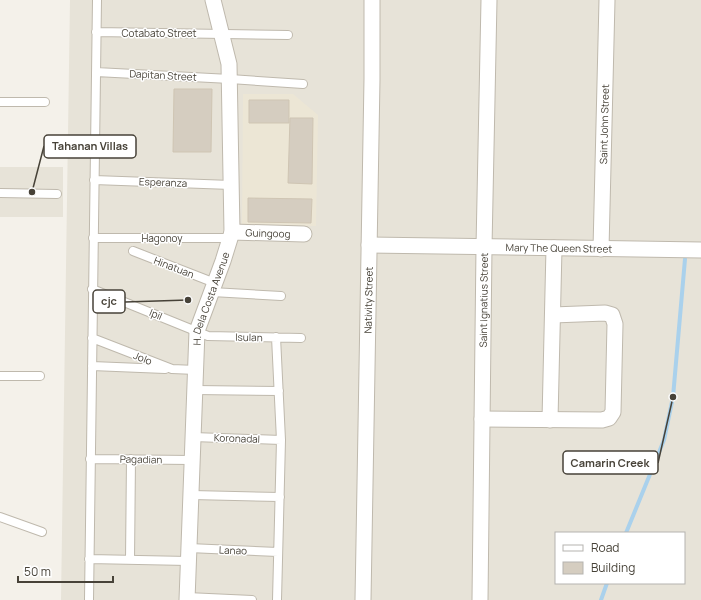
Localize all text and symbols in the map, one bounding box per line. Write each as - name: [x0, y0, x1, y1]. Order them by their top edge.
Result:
- street label: Cotabato Street: [121, 26, 197, 40]
- street label: Dapitan Street: [129, 66, 197, 84]
- street label: Saint John Street: [596, 84, 612, 164]
- callout: Tahanan Villas: [44, 135, 136, 158]
- text: Tahanan Villas: [52, 138, 128, 153]
- street label: Esperanza: [139, 174, 187, 190]
- street label: Guingoog: [245, 225, 291, 241]
- street label: Hagonoy: [141, 231, 183, 245]
- street label: Mary The Queen Street: [505, 240, 612, 256]
- street label: H. Dela Costa Avenue: [189, 250, 232, 345]
- street label: Hinatuan: [152, 253, 196, 281]
- street label: Saint Ignatius Street: [476, 253, 491, 348]
- street label: Nativity Street: [361, 267, 376, 334]
- callout: cjc: [93, 290, 125, 313]
- text: cjc: [101, 293, 117, 308]
- street label: Ipil: [147, 305, 165, 323]
- street label: Isulan: [235, 330, 263, 344]
- street label: Jolo: [132, 348, 154, 368]
- street label: Koronadal: [214, 430, 260, 446]
- callout: Camarin Creek: [563, 451, 658, 474]
- street label: Pagadian: [120, 452, 162, 466]
- text: Camarin Creek: [571, 455, 650, 470]
- legend: [555, 532, 685, 584]
- text: Road: [591, 539, 619, 556]
- street label: Lanao: [219, 543, 247, 557]
- scale bar: [18, 558, 113, 584]
- text: Building: [591, 559, 635, 576]
- text: 50 m: [24, 563, 51, 580]

